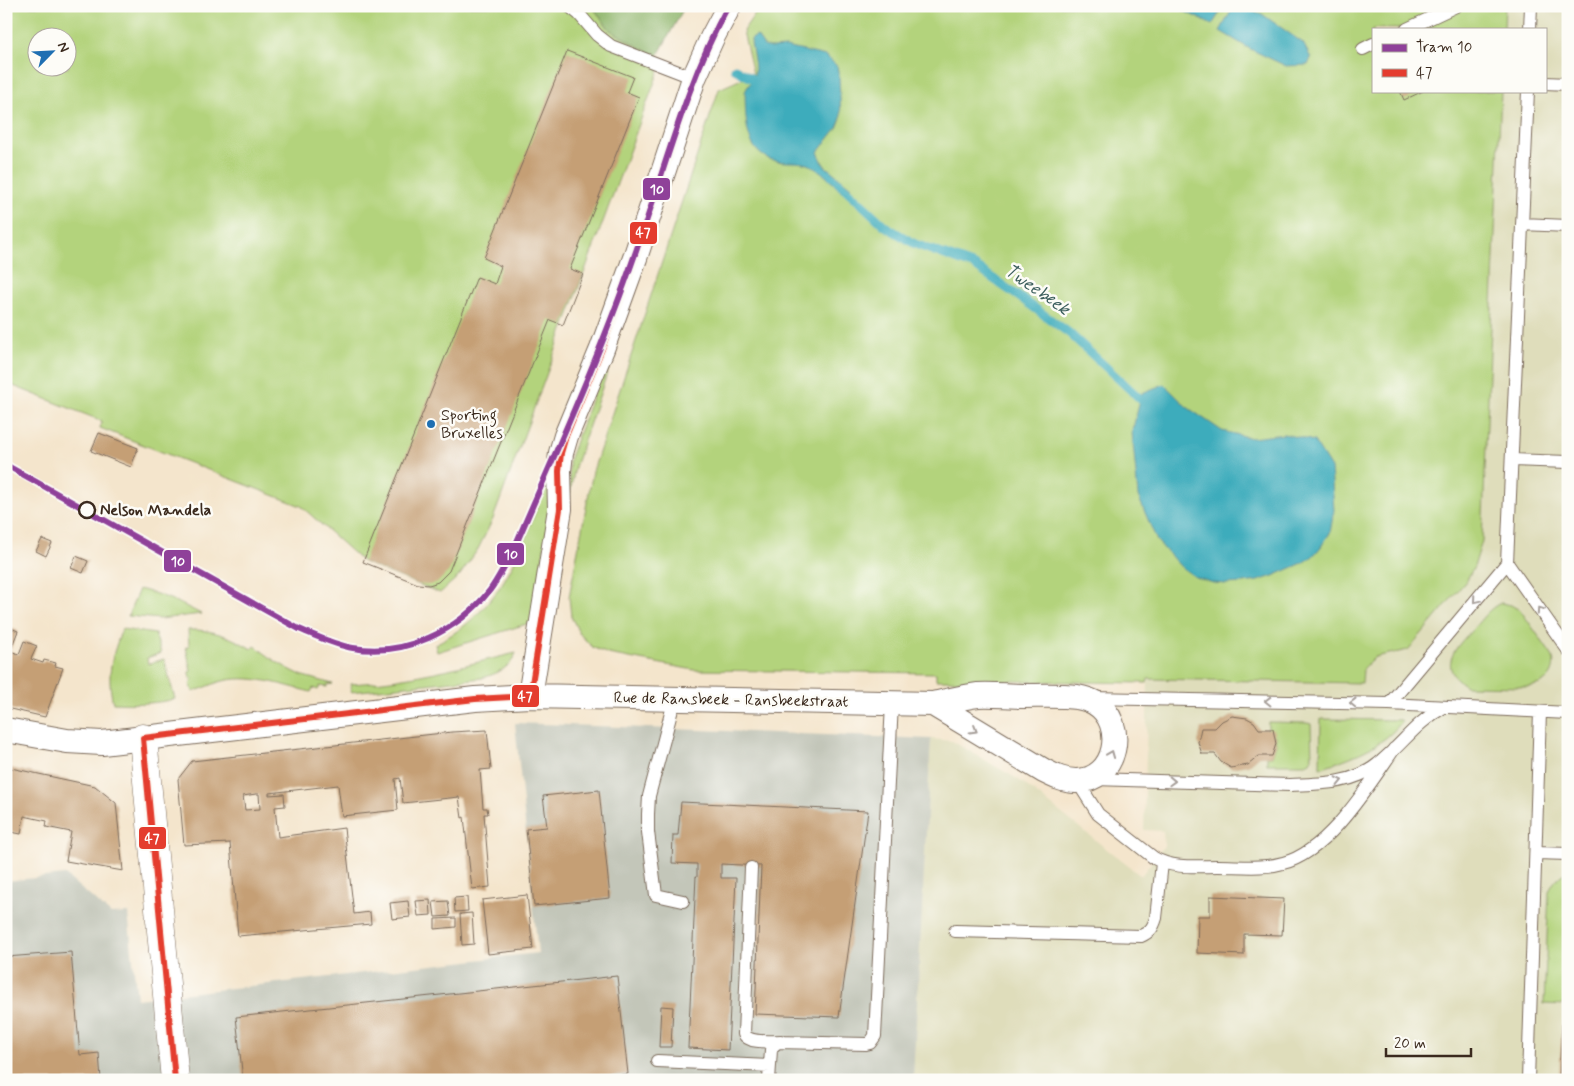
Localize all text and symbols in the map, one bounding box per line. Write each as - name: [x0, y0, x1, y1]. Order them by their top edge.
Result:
- north arrow: [28, 28, 78, 78]
- legend: [1372, 28, 1546, 92]
- text: Tram 10: [1416, 38, 1472, 58]
- text: N: [53, 39, 73, 55]
- text: 47: [1416, 64, 1433, 84]
- line badge: 10: [642, 177, 671, 201]
- text: 10: [650, 181, 664, 199]
- line badge: 47: [629, 221, 658, 245]
- text: 47: [635, 224, 651, 242]
- water label: Tweebeek: [1000, 259, 1075, 322]
- place label: Sporting Bruxelles: [441, 405, 503, 444]
- marker: Sporting Bruxelles: [425, 418, 437, 430]
- place label: Nelson Mandela: [100, 500, 212, 521]
- marker: Nelson Mandela: [78, 501, 96, 519]
- line badge: 10: [496, 542, 525, 566]
- text: 10: [504, 546, 518, 564]
- line badge: 10: [163, 549, 192, 573]
- text: 10: [171, 553, 185, 571]
- one-way arrow: [1472, 595, 1481, 604]
- one-way arrow: [1537, 606, 1546, 616]
- line badge: 47: [511, 684, 540, 708]
- street label: Rue de Ransbeek - Ransbeekstraat: [613, 687, 849, 713]
- text: 47: [517, 688, 533, 706]
- one-way arrow: [1264, 696, 1272, 707]
- one-way arrow: [1348, 698, 1356, 709]
- one-way arrow: [969, 723, 978, 733]
- one-way arrow: [1106, 751, 1116, 759]
- one-way arrow: [1168, 776, 1176, 786]
- one-way arrow: [1334, 776, 1343, 787]
- line badge: 47: [138, 826, 167, 850]
- text: 47: [144, 830, 160, 848]
- scale bar: [1386, 1026, 1472, 1058]
- text: 20 m: [1394, 1034, 1426, 1054]

